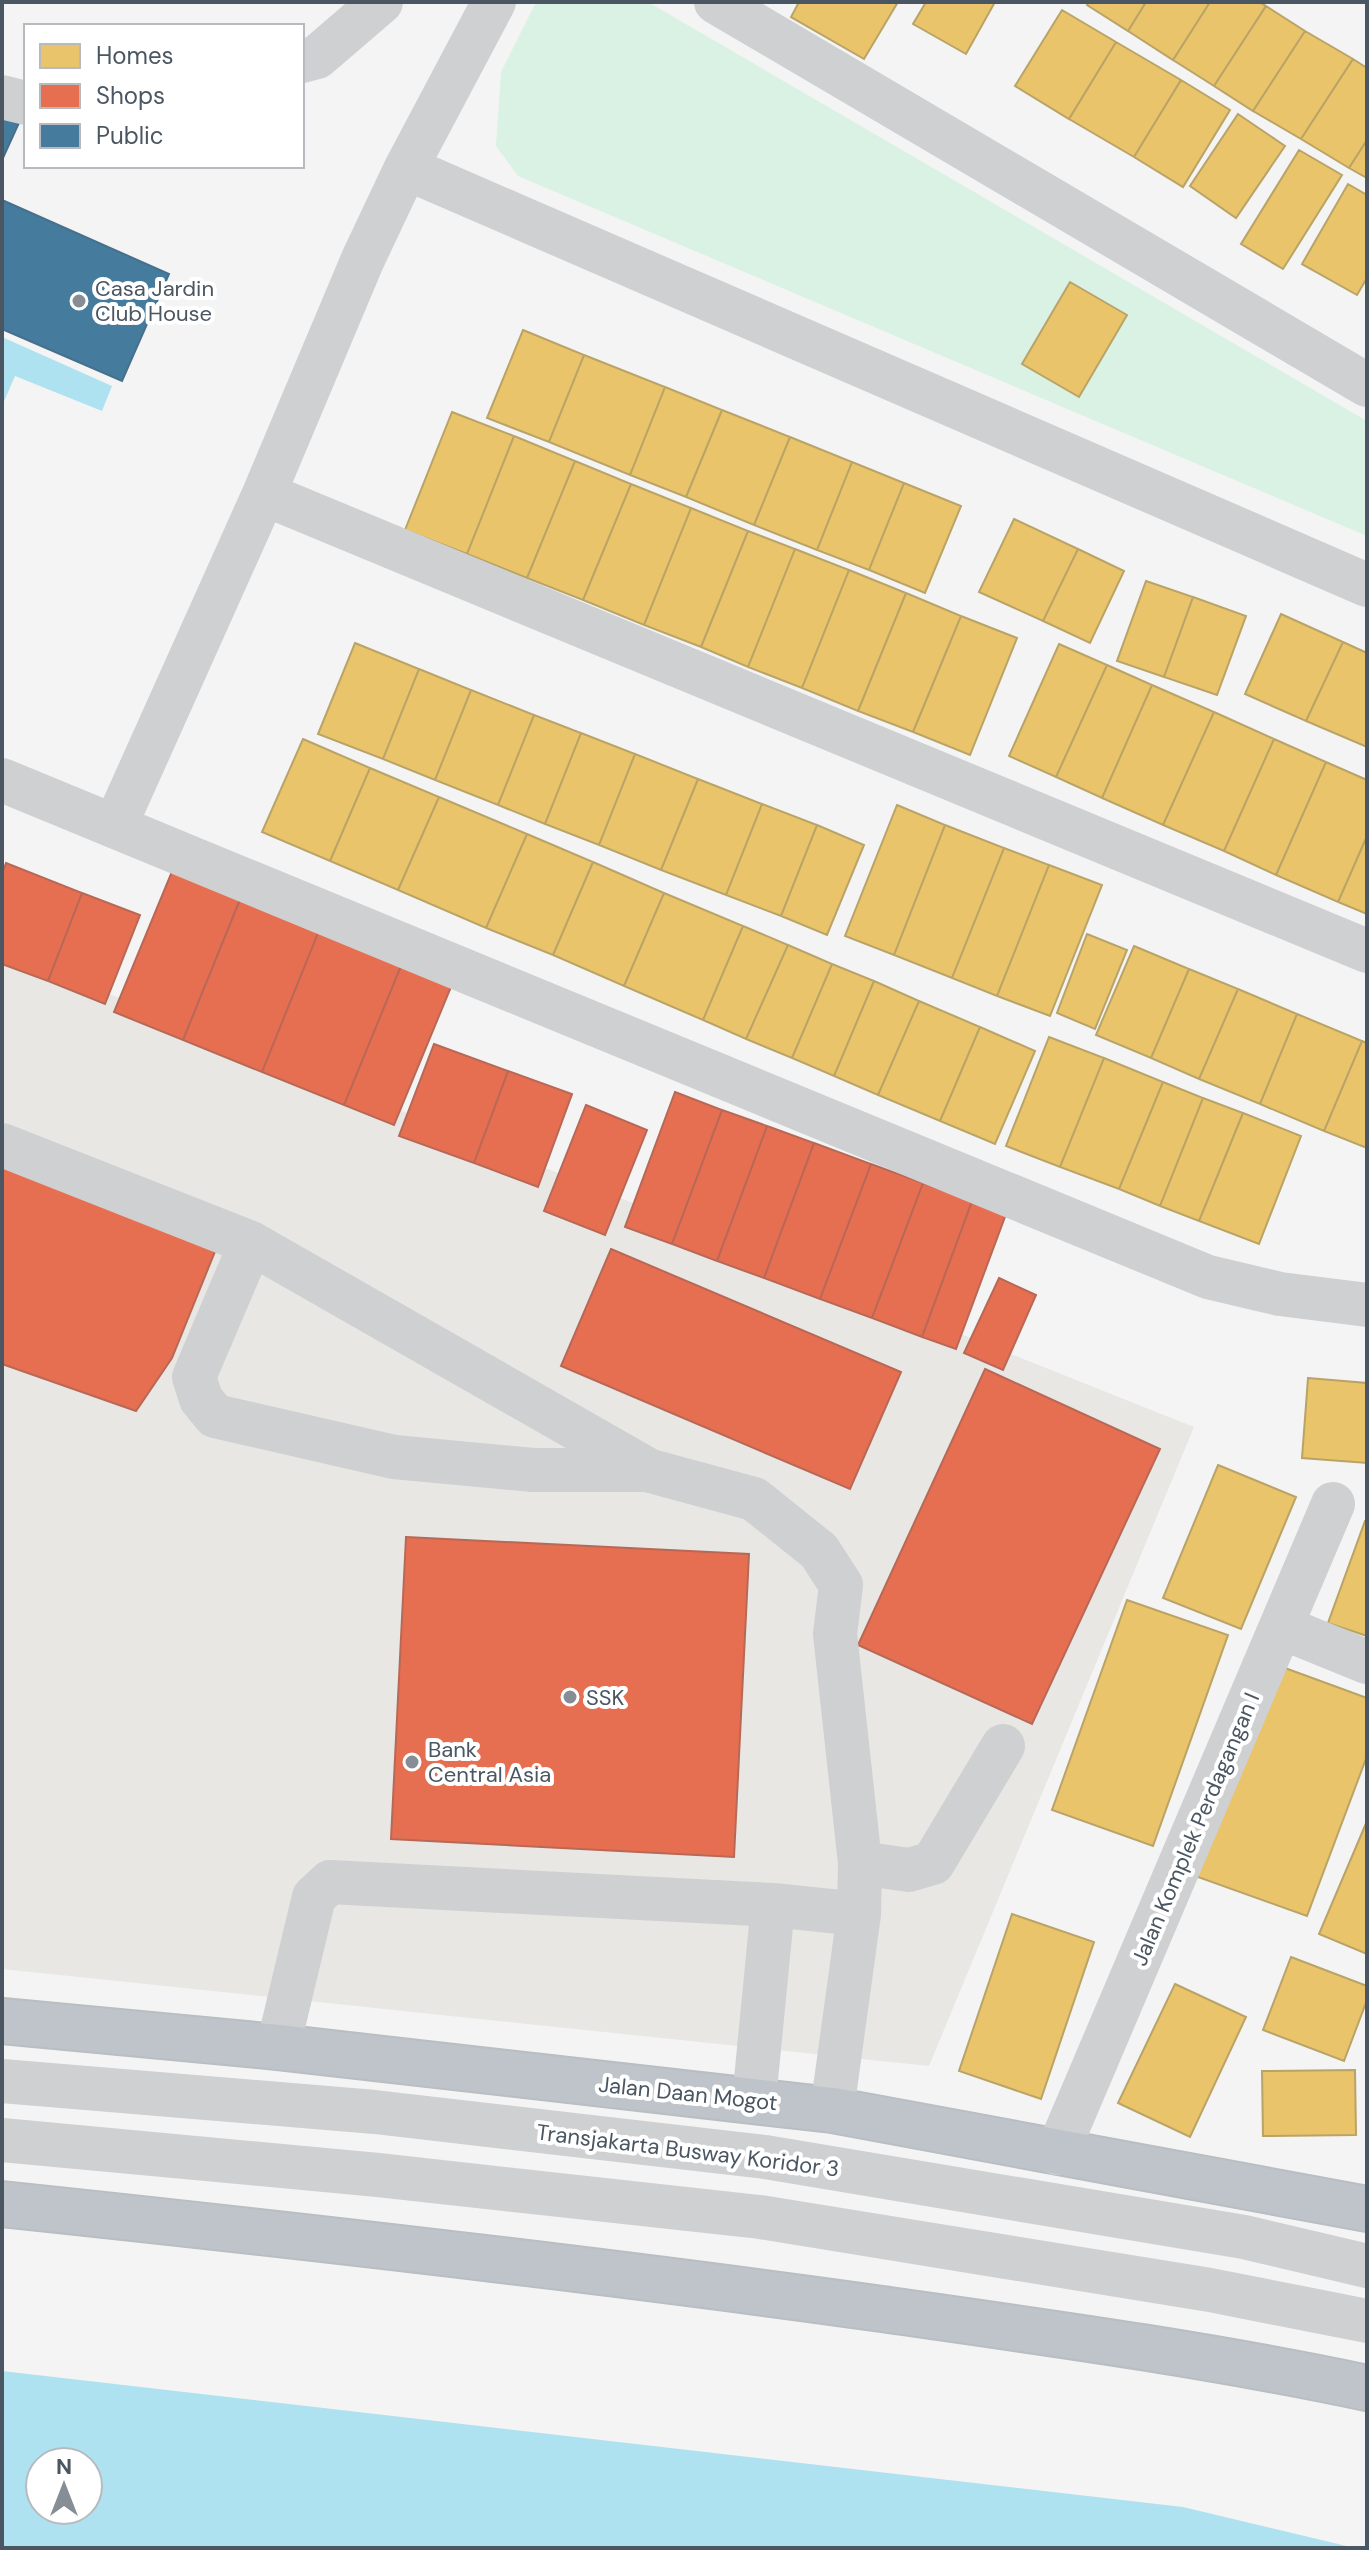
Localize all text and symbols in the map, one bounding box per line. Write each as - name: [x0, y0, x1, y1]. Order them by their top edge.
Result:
- legend: [24, 24, 304, 168]
- text: Homes: [96, 40, 174, 71]
- text: Shops: [96, 80, 165, 111]
- text: Public: [96, 120, 164, 151]
- place label: Casa Jardin Club House: [95, 274, 214, 328]
- marker: Casa Jardin Club House: [70, 292, 88, 310]
- place label: SSK: [586, 1683, 625, 1712]
- marker: SSK: [561, 1688, 579, 1706]
- street label: Jalan Komplek Perdagangan I: [1125, 1688, 1266, 1970]
- place label: Bank Central Asia: [428, 1735, 551, 1789]
- marker: Bank Central Asia: [403, 1753, 421, 1771]
- street label: Jalan Daan Mogot: [597, 2070, 779, 2117]
- street label: Transjakarta Busway Koridor 3: [535, 2118, 841, 2183]
- north arrow: [24, 2446, 104, 2526]
- text: N: [56, 2452, 72, 2481]

